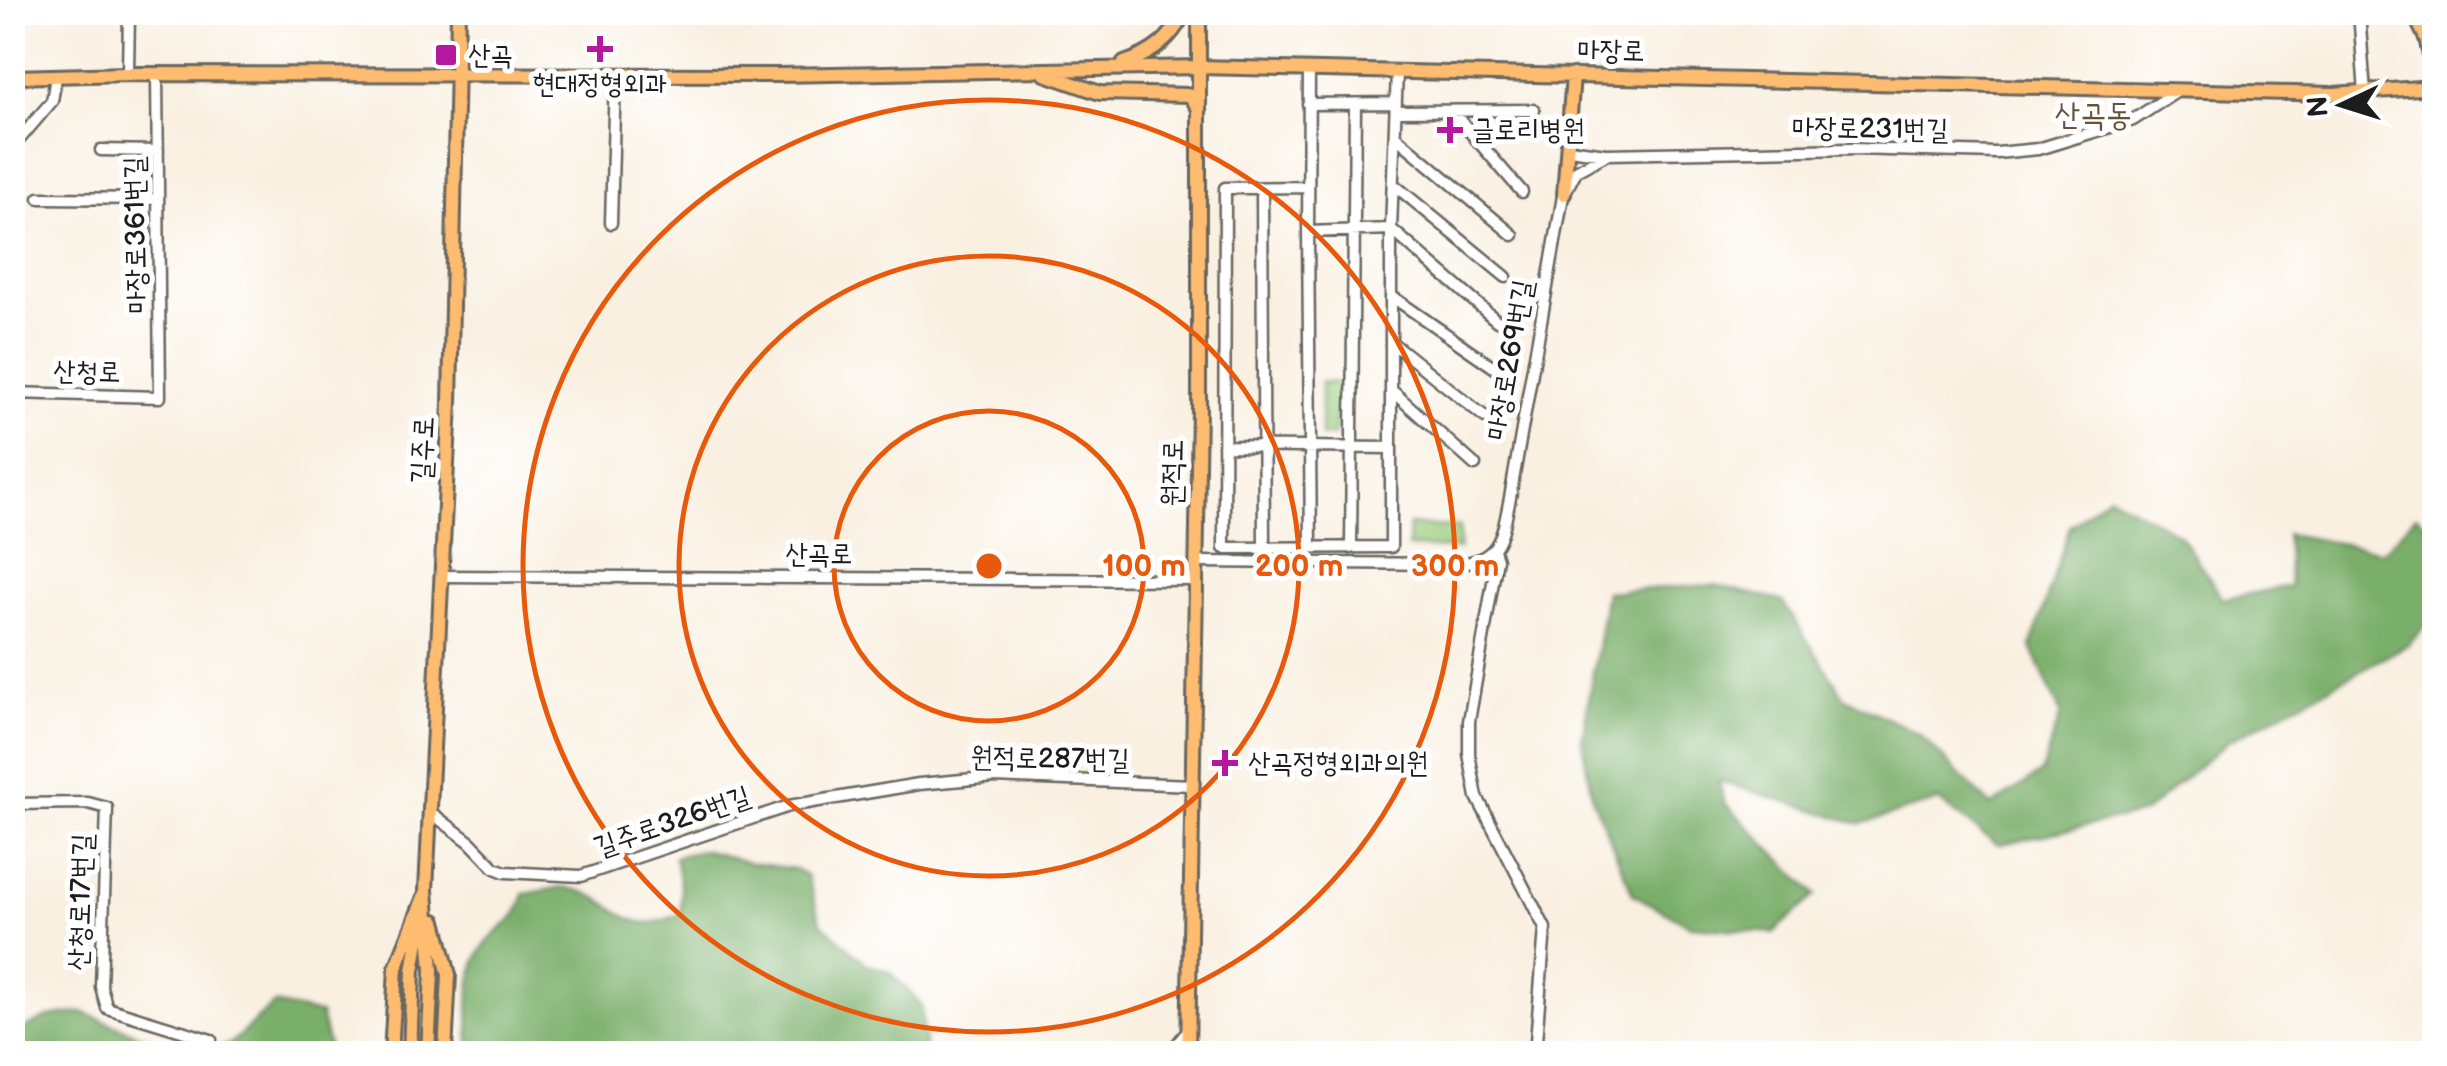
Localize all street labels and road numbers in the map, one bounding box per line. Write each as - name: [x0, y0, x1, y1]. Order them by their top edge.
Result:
- street label: 마장로: [1577, 34, 1645, 68]
- street label: 마장로231번길: [1791, 111, 1949, 147]
- street label: 마장로361번길: [118, 156, 154, 314]
- street label: 마장로269번길: [1480, 277, 1540, 443]
- street label: 산청로: [53, 355, 121, 389]
- street label: 길주로: [405, 415, 441, 485]
- street label: 원적로: [1156, 439, 1190, 507]
- street label: 산곡로: [785, 538, 853, 571]
- street label: 원적로287번길: [970, 741, 1130, 777]
- street label: 길주로326번길: [589, 780, 755, 864]
- street label: 산청로17번길: [62, 833, 100, 971]

